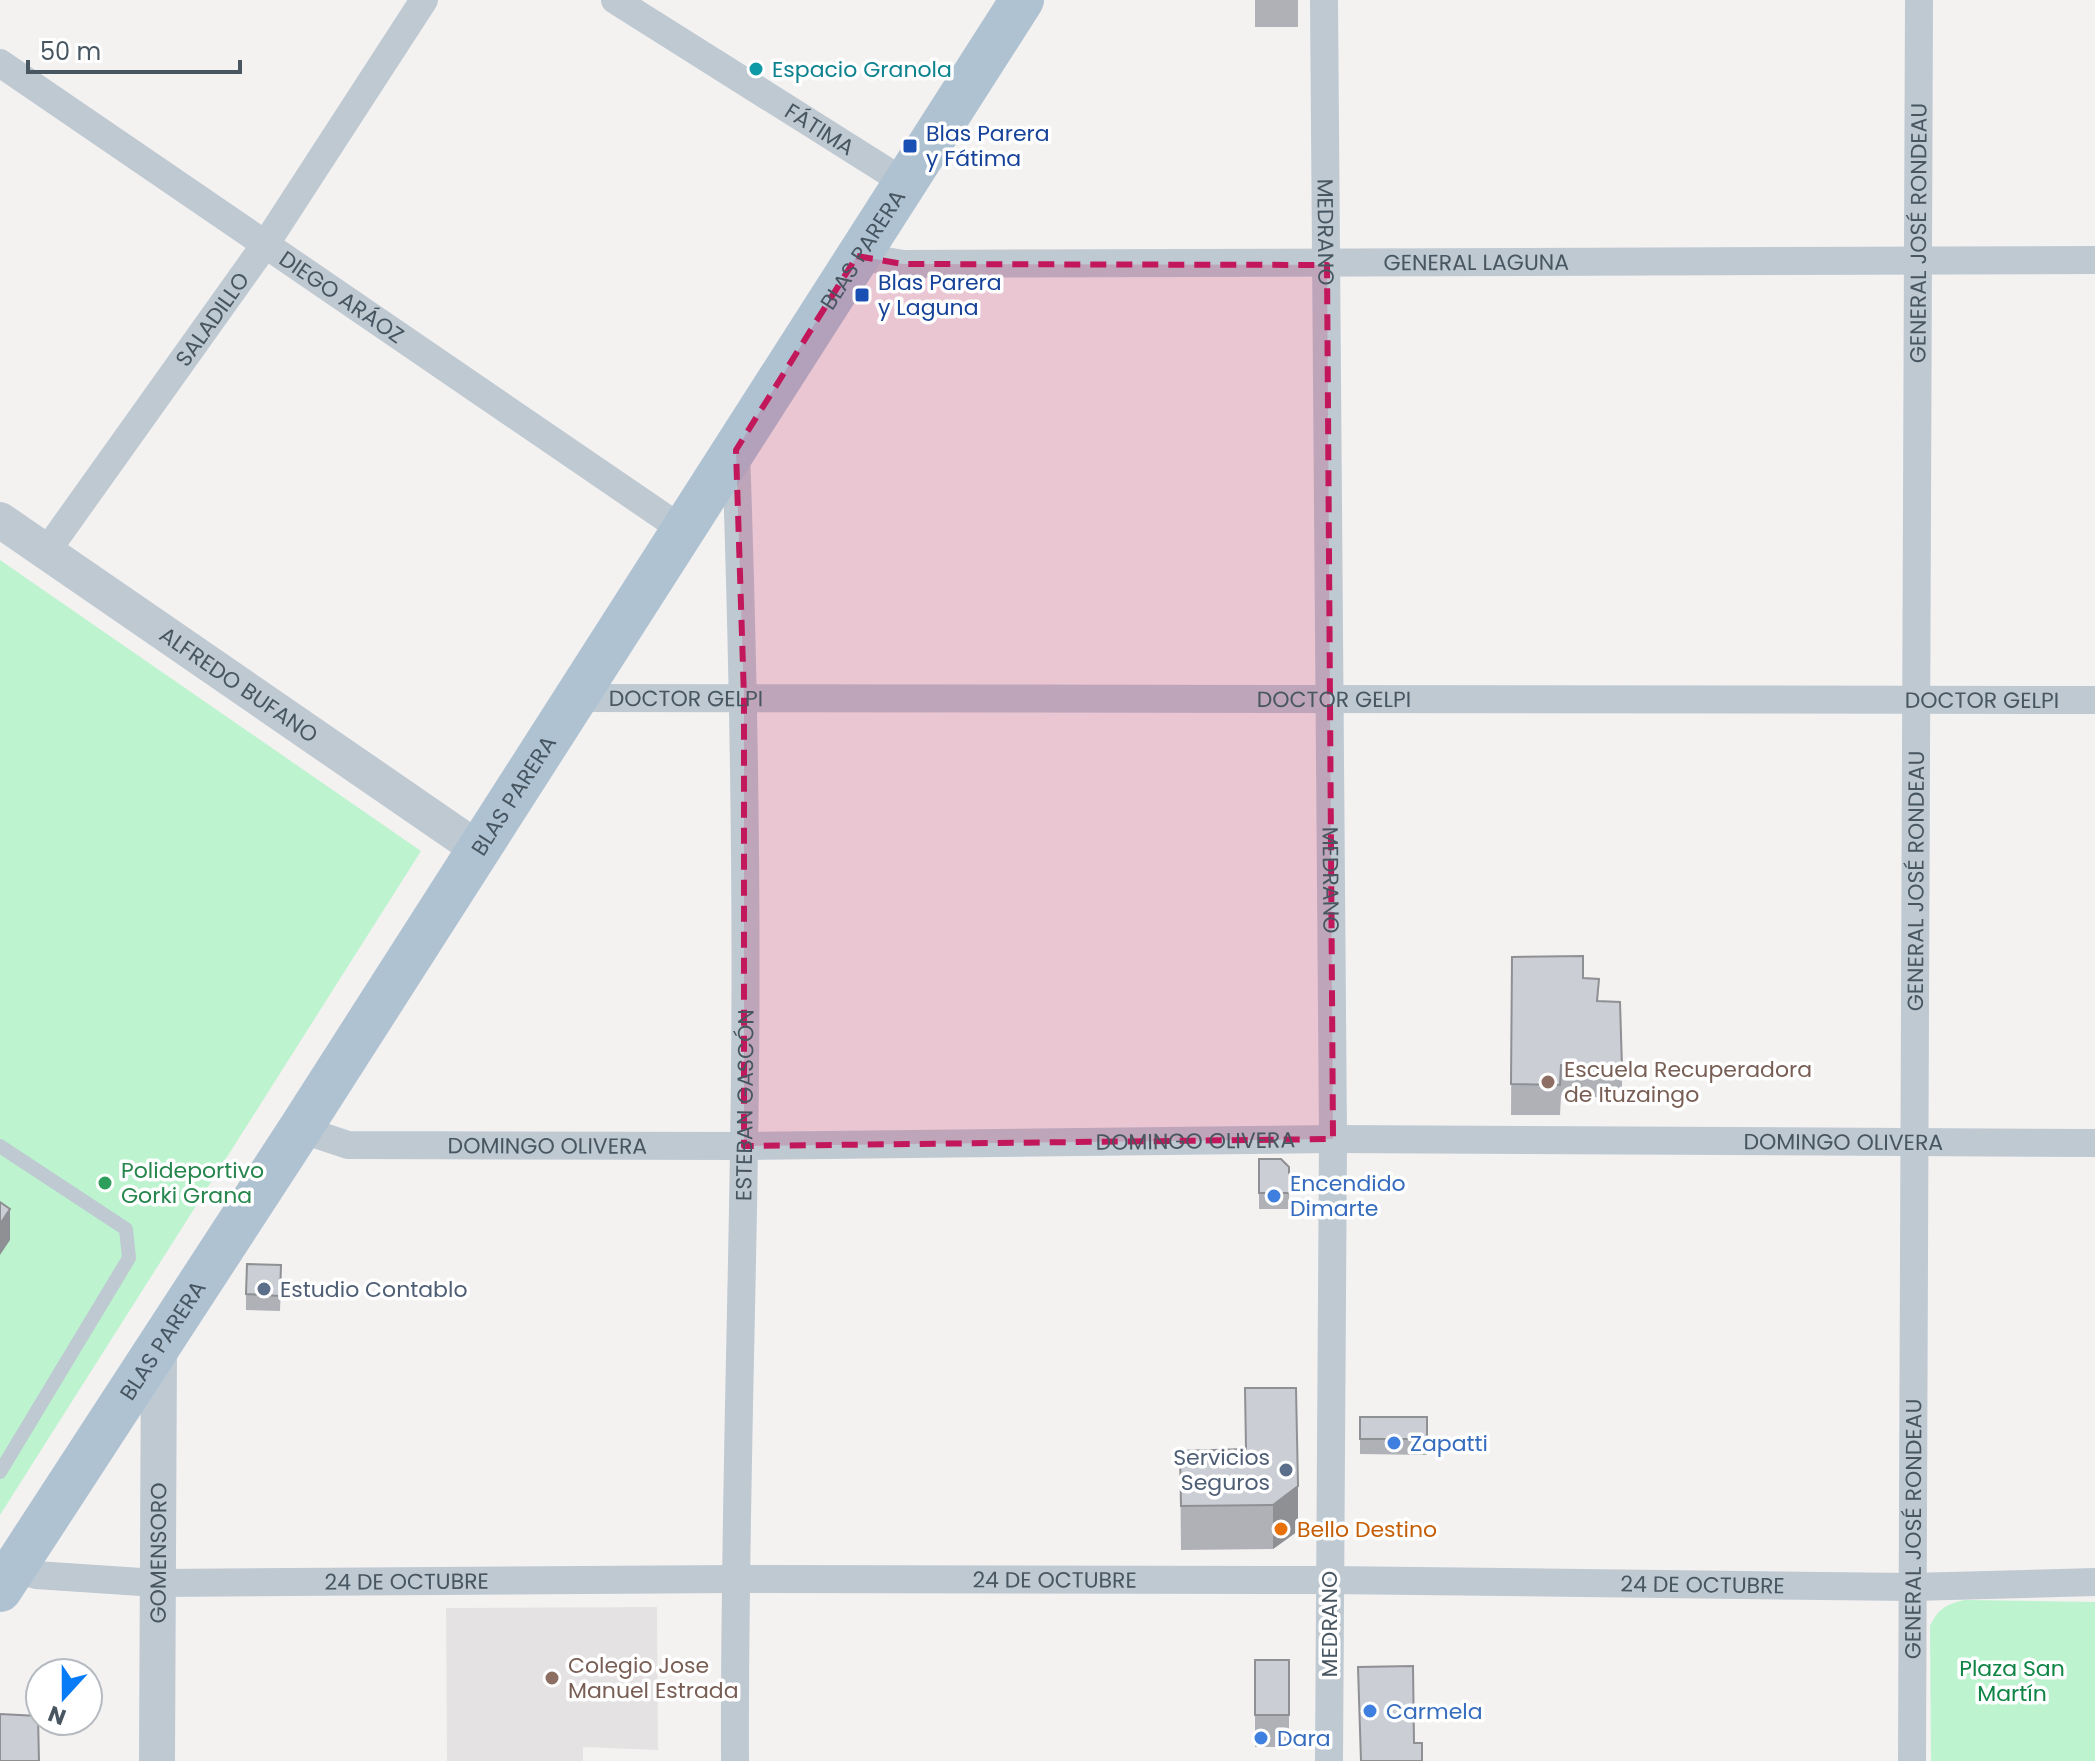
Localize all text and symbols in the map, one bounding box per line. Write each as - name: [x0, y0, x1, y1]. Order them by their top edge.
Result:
- scale bar: [28, 24, 240, 74]
- text: 50 m: [40, 35, 101, 68]
- place label: Espacio Granola: [772, 54, 952, 85]
- marker: Espacio Granola: [747, 60, 765, 78]
- street label: FÁTIMA: [779, 96, 861, 163]
- street label: GENERAL JOSÉ RONDEAU: [1903, 103, 1935, 363]
- place label: Blas Parera y Fátima: [926, 118, 1050, 174]
- marker: Blas Parera y Fátima: [901, 137, 919, 155]
- street label: MEDRANO: [1309, 178, 1341, 286]
- street label: BLAS PARERA: [813, 183, 913, 316]
- street label: DIEGO ARÁOZ: [273, 243, 410, 351]
- street label: GENERAL LAGUNA: [1384, 247, 1569, 278]
- street label: SALADILLO: [168, 266, 257, 373]
- place label: Blas Parera y Laguna: [878, 267, 1002, 323]
- marker: Blas Parera y Laguna: [853, 286, 871, 304]
- street label: ALFREDO BUFANO: [153, 619, 324, 750]
- street label: DOCTOR GELPI: [609, 683, 763, 714]
- street label: DOCTOR GELPI: [1257, 684, 1411, 715]
- street label: DOCTOR GELPI: [1905, 685, 2059, 716]
- street label: BLAS PARERA: [464, 729, 564, 862]
- street label: GENERAL JOSÉ RONDEAU: [1900, 751, 1932, 1011]
- street label: MEDRANO: [1315, 826, 1346, 933]
- street label: ESTEBAN GASCÓN: [728, 1009, 761, 1201]
- place label: Escuela Recuperadora de Ituzaingo: [1564, 1054, 1812, 1110]
- marker: Escuela Recuperadora de Ituzaingo: [1539, 1073, 1557, 1091]
- street label: DOMINGO OLIVERA: [1095, 1124, 1296, 1158]
- street label: DOMINGO OLIVERA: [1743, 1126, 1943, 1158]
- street label: DOMINGO OLIVERA: [448, 1130, 647, 1162]
- place label: Polideportivo Gorki Grana: [121, 1155, 264, 1211]
- place label: Encendido Dimarte: [1290, 1168, 1406, 1224]
- marker: Polideportivo Gorki Grana: [96, 1174, 114, 1192]
- marker: Encendido Dimarte: [1265, 1187, 1283, 1205]
- street label: BLAS PARERA: [113, 1274, 213, 1406]
- place label: Estudio Contablo: [280, 1274, 468, 1305]
- marker: Estudio Contablo: [255, 1280, 273, 1298]
- street label: GENERAL JOSÉ RONDEAU: [1897, 1399, 1929, 1659]
- place label: Zapatti: [1410, 1428, 1488, 1459]
- marker: Zapatti: [1385, 1434, 1403, 1452]
- place label: Servicios Seguros: [1173, 1442, 1270, 1498]
- marker: Servicios Seguros: [1277, 1461, 1295, 1479]
- street label: GOMENSORO: [143, 1482, 174, 1624]
- place label: Bello Destino: [1297, 1514, 1437, 1545]
- marker: Bello Destino: [1272, 1520, 1290, 1538]
- street label: 24 DE OCTUBRE: [972, 1564, 1137, 1596]
- street label: 24 DE OCTUBRE: [324, 1566, 489, 1598]
- street label: 24 DE OCTUBRE: [1620, 1569, 1785, 1601]
- street label: MEDRANO: [1314, 1571, 1345, 1677]
- place label: Colegio Jose Manuel Estrada: [568, 1650, 739, 1706]
- park label: Plaza San Martín: [1959, 1653, 2065, 1709]
- north arrow: [24, 1657, 104, 1737]
- marker: Colegio Jose Manuel Estrada: [543, 1669, 561, 1687]
- place label: Carmela: [1386, 1696, 1483, 1727]
- text: N: [44, 1698, 70, 1733]
- marker: Carmela: [1361, 1702, 1379, 1720]
- place label: Dara: [1277, 1723, 1331, 1754]
- marker: Dara: [1252, 1729, 1270, 1747]

